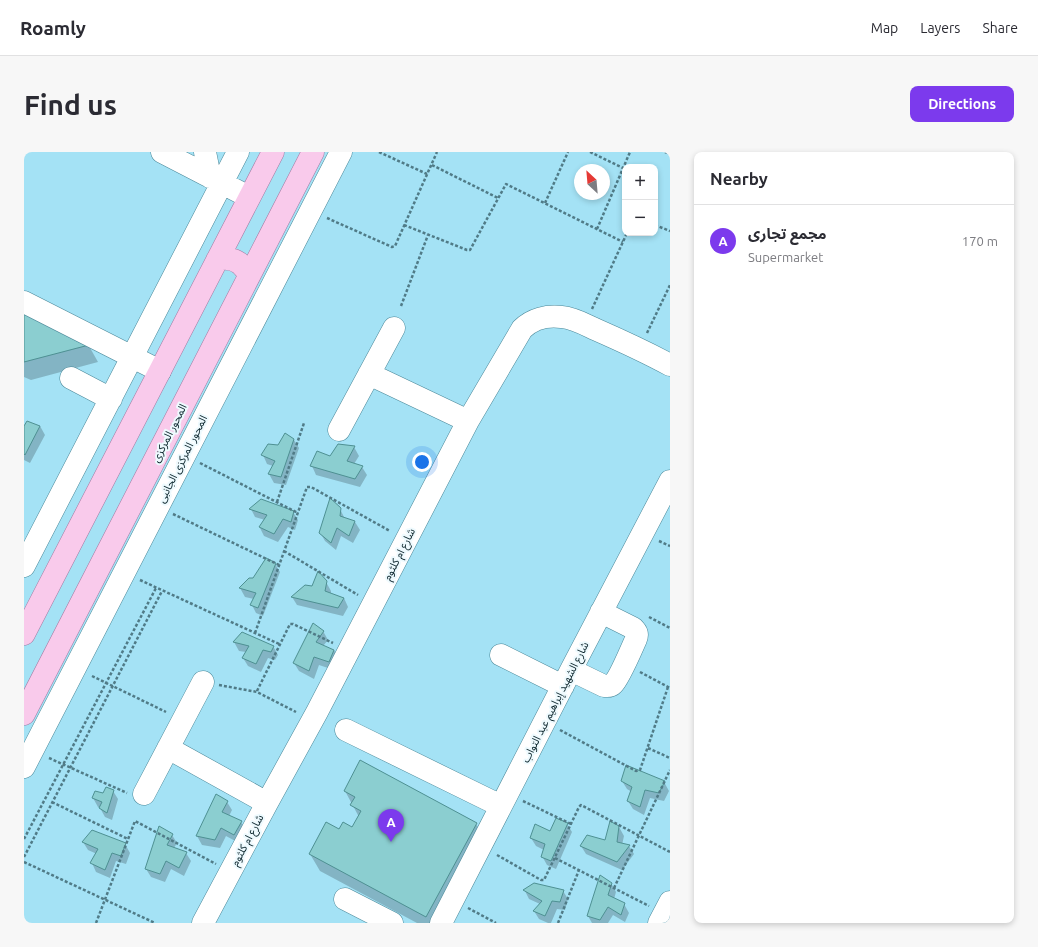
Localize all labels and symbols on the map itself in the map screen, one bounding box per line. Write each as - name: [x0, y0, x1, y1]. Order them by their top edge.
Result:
- north arrow: [574, 164, 610, 200]
- street label: المحور المركزى: [149, 402, 190, 465]
- street label: المحور المركزى الجانبى: [155, 413, 210, 505]
- your location: [412, 452, 432, 472]
- street label: شارع ام كلثوم: [381, 526, 419, 583]
- street label: شارع الشهيد إبراهيم عبد التواب: [519, 639, 594, 766]
- pin: A: [378, 809, 404, 842]
- street label: شارع ام كلثوم: [228, 812, 268, 869]

